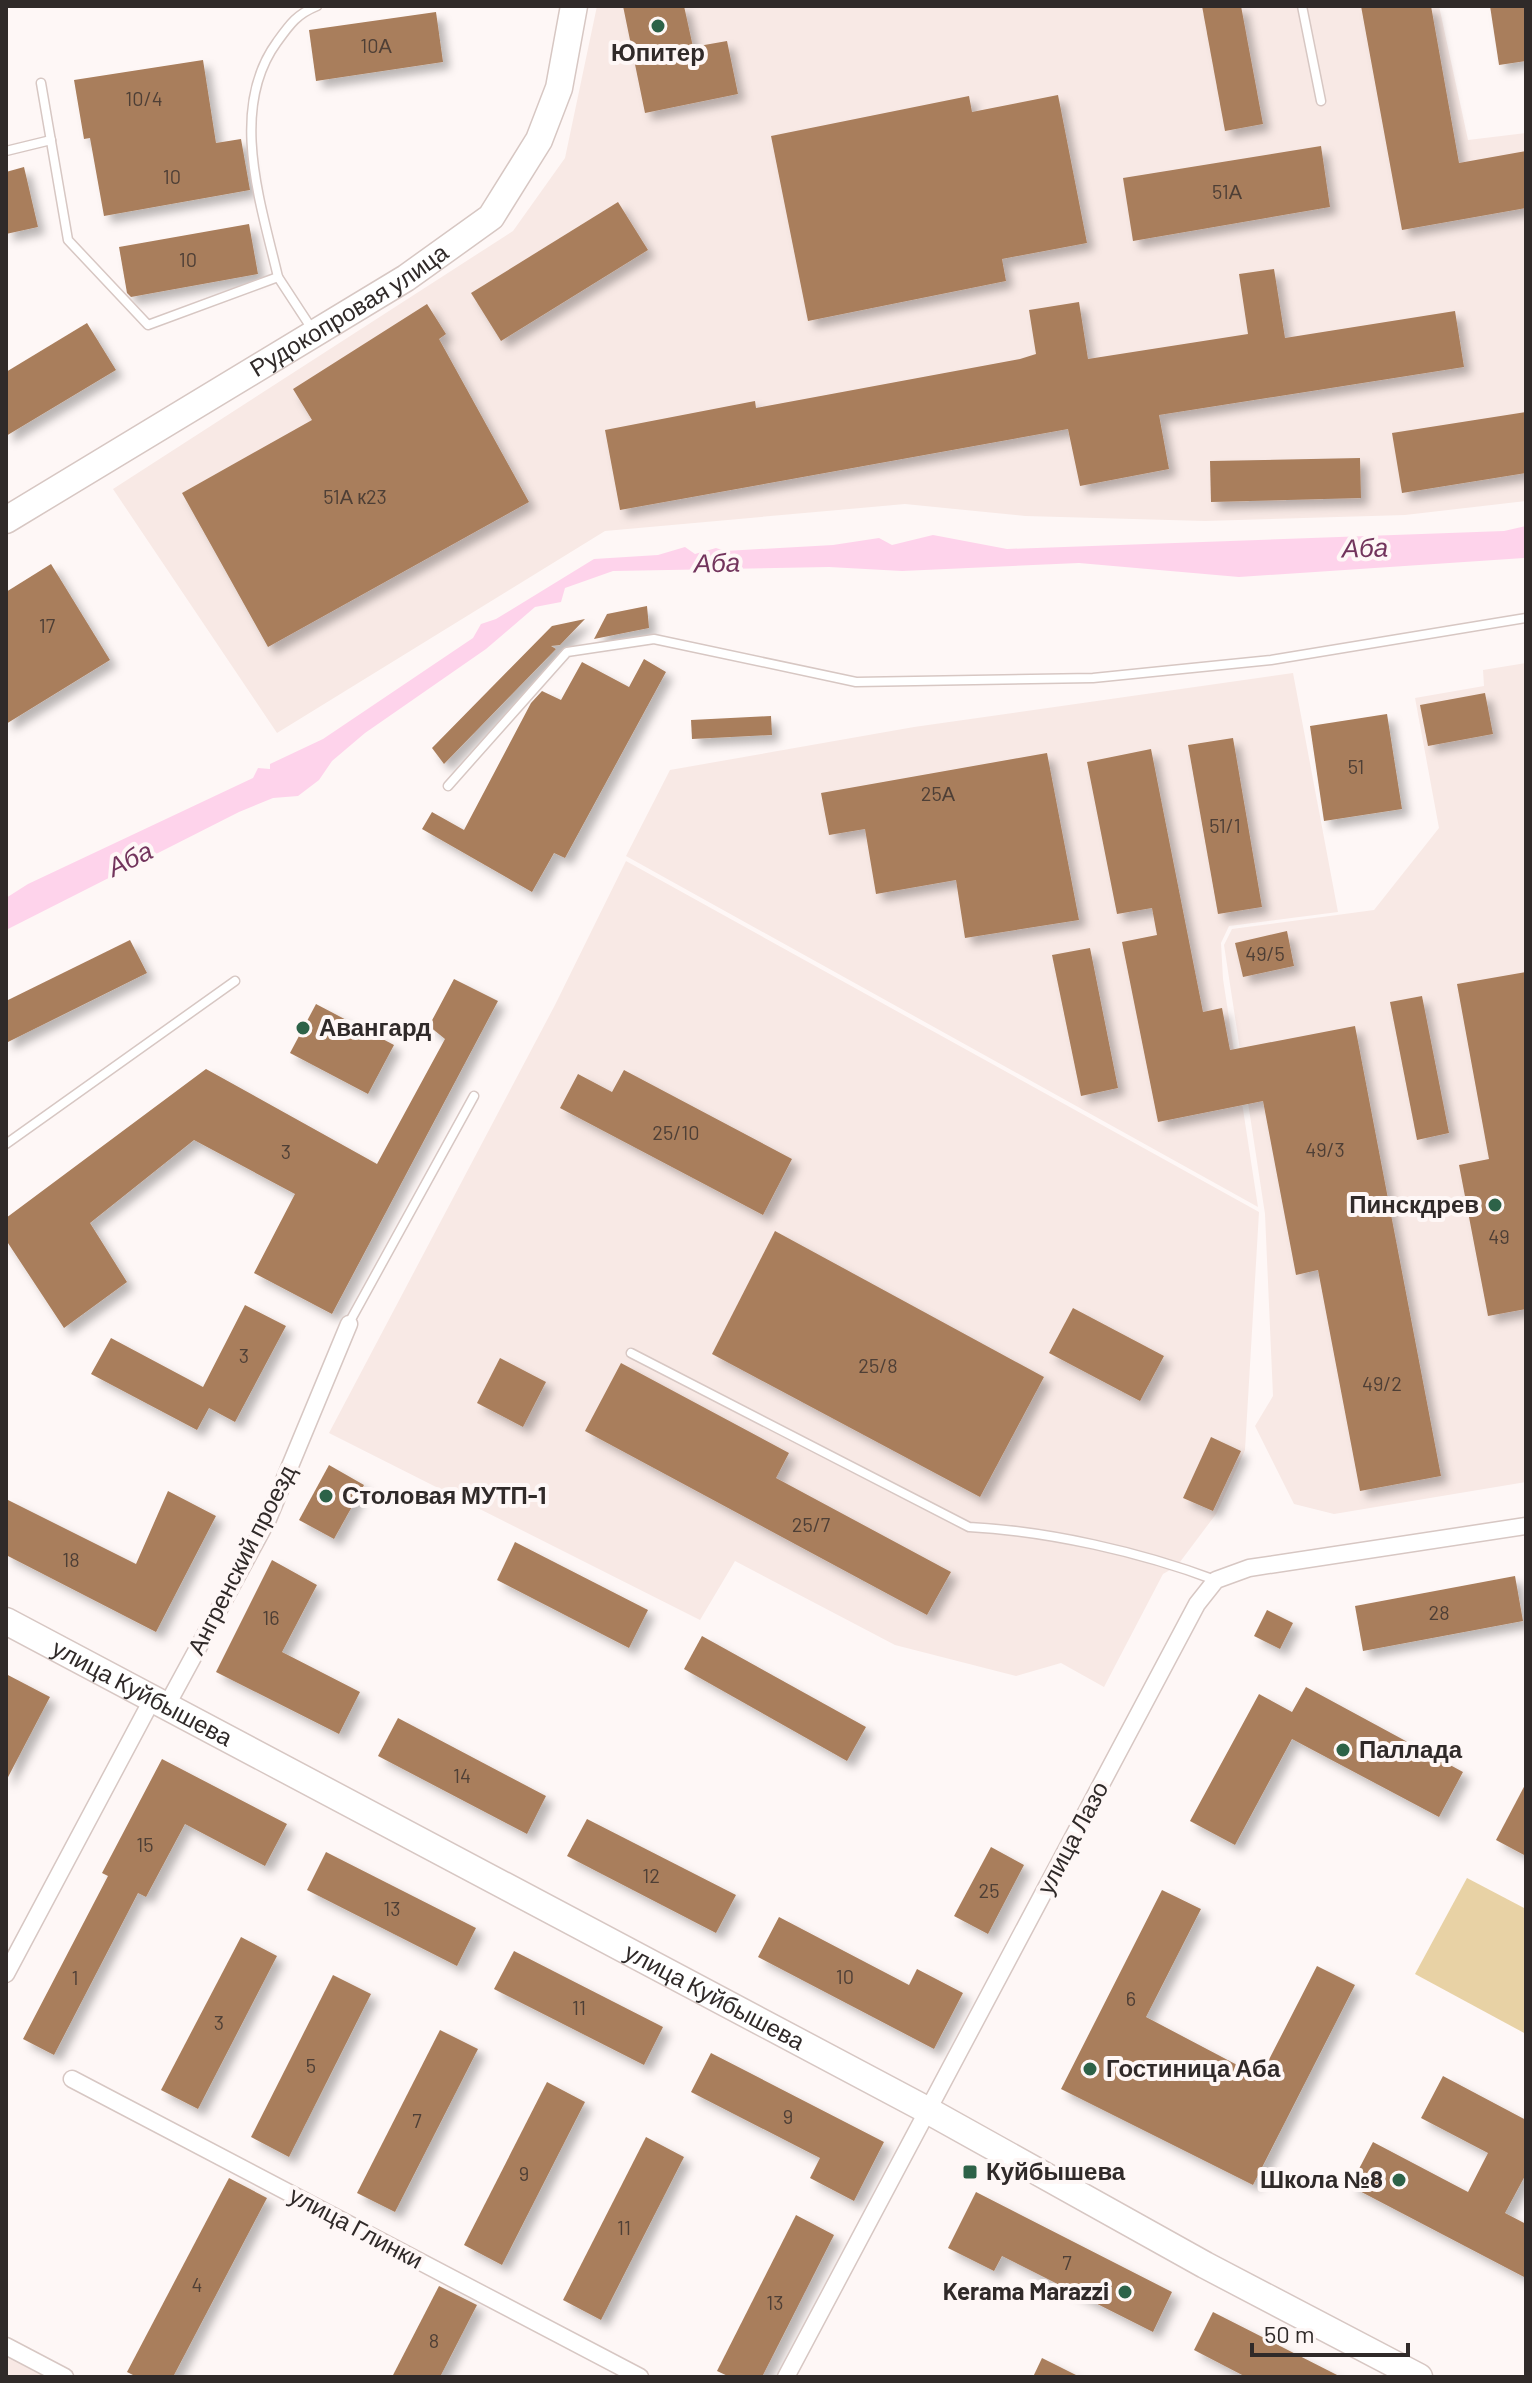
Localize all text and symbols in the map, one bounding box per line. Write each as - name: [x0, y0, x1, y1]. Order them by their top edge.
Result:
- marker: Юпитер: [649, 17, 667, 35]
- house number: 10А: [360, 33, 392, 57]
- place label: Юпитер: [611, 37, 705, 66]
- house number: 10/4: [125, 86, 163, 110]
- house number: 10: [163, 164, 181, 188]
- house number: 51А: [1212, 179, 1243, 203]
- street label: Рудокопровая улица: [244, 236, 454, 382]
- house number: 10: [179, 247, 197, 271]
- house number: 51А к23: [323, 484, 387, 508]
- water label: Аба: [1340, 531, 1388, 562]
- water label: Аба: [692, 546, 740, 577]
- house number: 17: [39, 613, 56, 637]
- house number: 51: [1348, 754, 1364, 778]
- house number: 25А: [921, 781, 956, 805]
- house number: 51/1: [1209, 813, 1241, 837]
- water label: Аба: [100, 834, 157, 883]
- house number: 49/5: [1245, 941, 1285, 965]
- place label: Авангард: [319, 1012, 431, 1041]
- marker: Авангард: [294, 1019, 312, 1037]
- house number: 25/10: [652, 1120, 700, 1144]
- house number: 49/3: [1305, 1137, 1345, 1161]
- house number: 3: [281, 1139, 291, 1163]
- place label: Пинскдрев: [1349, 1189, 1479, 1218]
- marker: Пинскдрев: [1486, 1196, 1504, 1214]
- house number: 49: [1488, 1224, 1510, 1248]
- house number: 3: [239, 1343, 249, 1367]
- house number: 25/8: [858, 1353, 898, 1377]
- house number: 49/2: [1362, 1371, 1402, 1395]
- street label: Ангренский проезд: [180, 1460, 301, 1659]
- place label: Столовая МУТП-1: [342, 1480, 546, 1509]
- marker: Столовая МУТП-1: [317, 1487, 335, 1505]
- house number: 25/7: [792, 1512, 831, 1536]
- house number: 18: [62, 1547, 80, 1571]
- house number: 28: [1428, 1600, 1450, 1624]
- house number: 16: [262, 1605, 280, 1629]
- street label: улица Куйбышева: [48, 1632, 238, 1752]
- place label: Паллада: [1359, 1734, 1463, 1763]
- marker: Паллада: [1334, 1741, 1352, 1759]
- house number: 14: [453, 1763, 471, 1787]
- street label: улица Лазо: [1030, 1776, 1114, 1899]
- house number: 15: [136, 1832, 154, 1856]
- house number: 12: [642, 1863, 660, 1887]
- house number: 25: [979, 1878, 1000, 1902]
- house number: 13: [383, 1896, 401, 1920]
- street label: улица Куйбышева: [620, 1936, 811, 2056]
- house number: 10: [836, 1964, 854, 1988]
- house number: 1: [72, 1965, 79, 1989]
- house number: 6: [1126, 1986, 1136, 2010]
- house number: 11: [572, 1995, 586, 2019]
- house number: 3: [214, 2010, 224, 2034]
- house number: 5: [306, 2053, 316, 2077]
- place label: Гостиница Аба: [1106, 2053, 1281, 2082]
- marker: Гостиница Аба: [1081, 2060, 1099, 2078]
- house number: 9: [783, 2104, 793, 2128]
- house number: 7: [412, 2108, 422, 2132]
- place label: Куйбышева: [986, 2156, 1126, 2185]
- house number: 9: [519, 2161, 529, 2185]
- marker: Куйбышева: [961, 2163, 979, 2181]
- place label: Школа №8: [1260, 2164, 1383, 2193]
- marker: Школа №8: [1390, 2171, 1408, 2189]
- street label: улица Глинки: [285, 2179, 428, 2274]
- house number: 11: [617, 2215, 631, 2239]
- house number: 7: [1062, 2250, 1072, 2274]
- house number: 4: [191, 2272, 203, 2296]
- place label: Kerama Marazzi: [943, 2276, 1109, 2305]
- marker: Kerama Marazzi: [1116, 2283, 1134, 2301]
- house number: 13: [766, 2290, 784, 2314]
- scale bar: [1252, 2307, 1408, 2357]
- text: 50 m: [1264, 2319, 1315, 2348]
- house number: 8: [429, 2328, 439, 2352]

